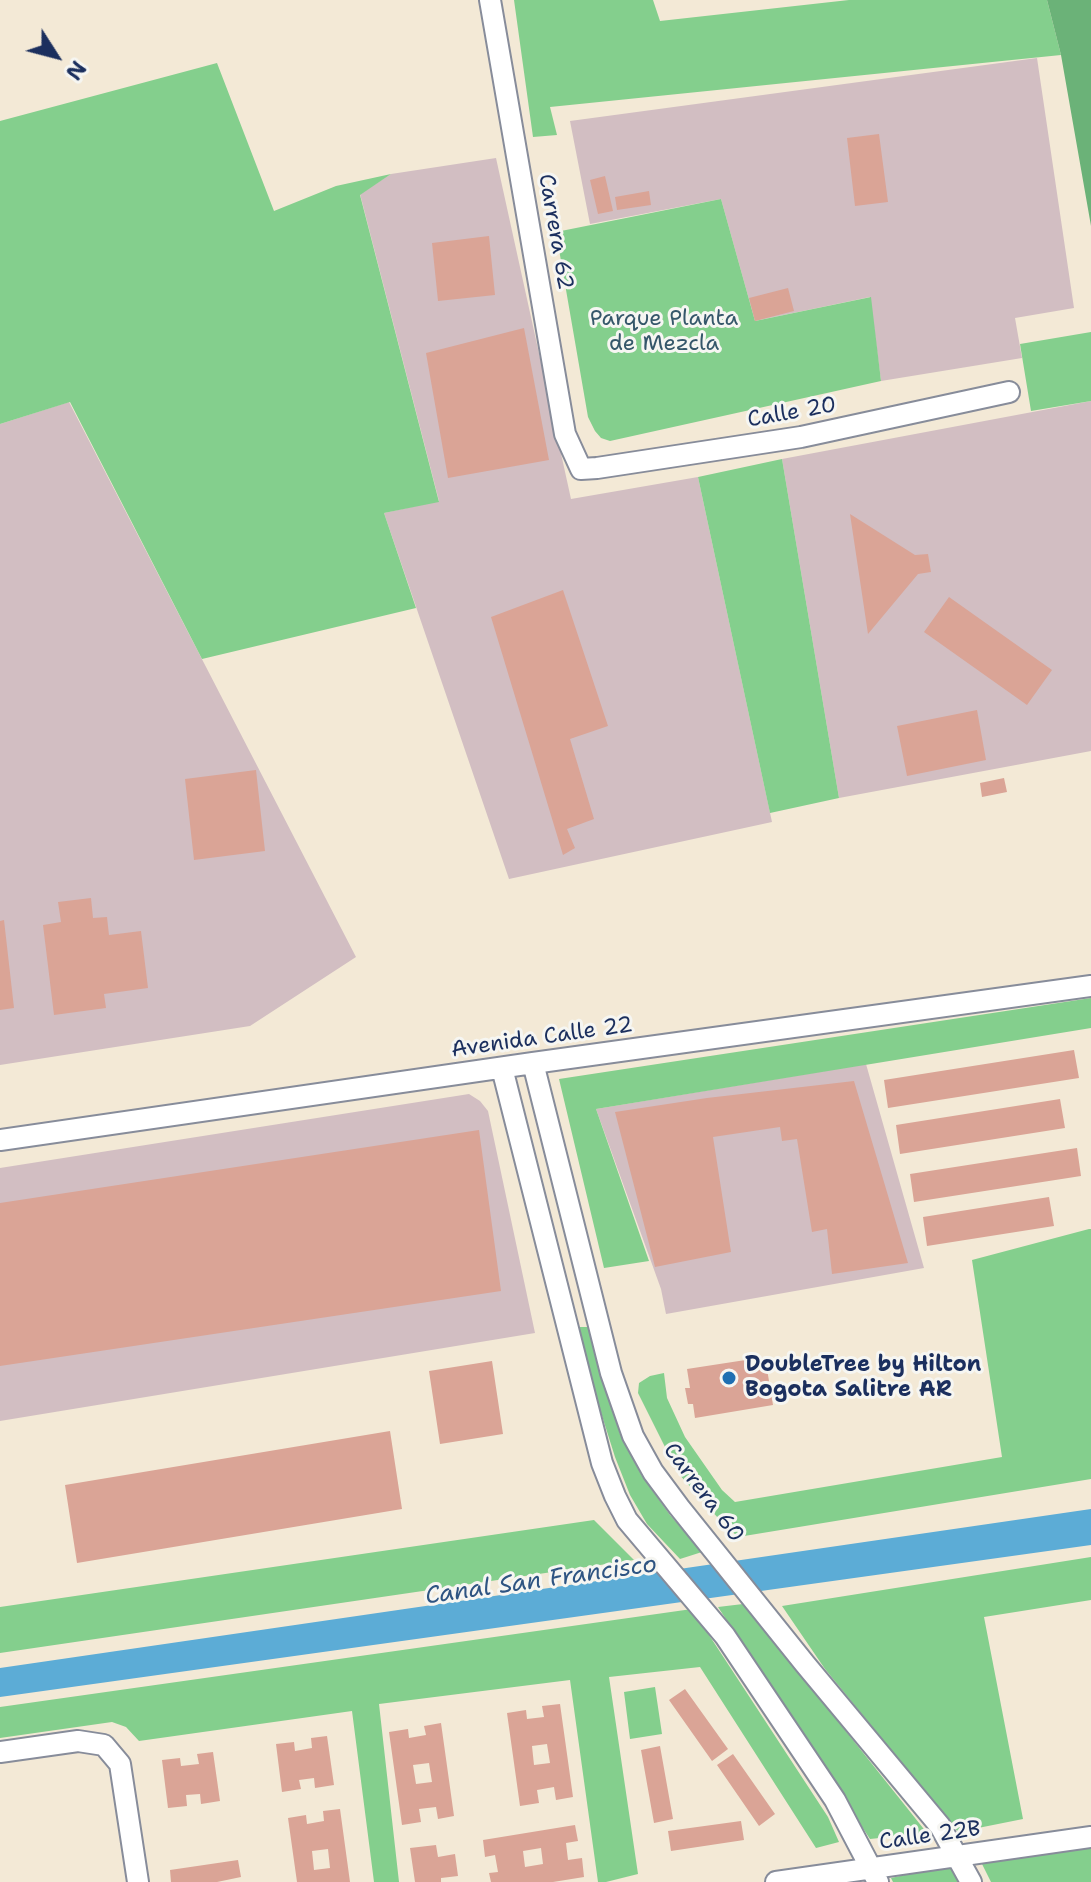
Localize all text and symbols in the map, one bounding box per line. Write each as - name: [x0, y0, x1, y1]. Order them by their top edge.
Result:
- north arrow: [16, 16, 96, 96]
- text: N: [59, 55, 93, 86]
- street label: Carrera 62: [532, 172, 578, 292]
- park label: Parque Planta de Mezcla: [590, 306, 738, 358]
- street label: Calle 20: [745, 392, 839, 434]
- street label: Avenida Calle 22: [449, 1012, 635, 1064]
- place label: DoubleTree by Hilton Bogota Salitre AR: [745, 1352, 981, 1404]
- marker: DoubleTree by Hilton Bogota Salitre AR: [720, 1369, 738, 1387]
- street label: Carrera 60: [657, 1438, 749, 1548]
- water label: Canal San Francisco: [423, 1550, 659, 1612]
- street label: Calle 22B: [878, 1816, 982, 1856]

